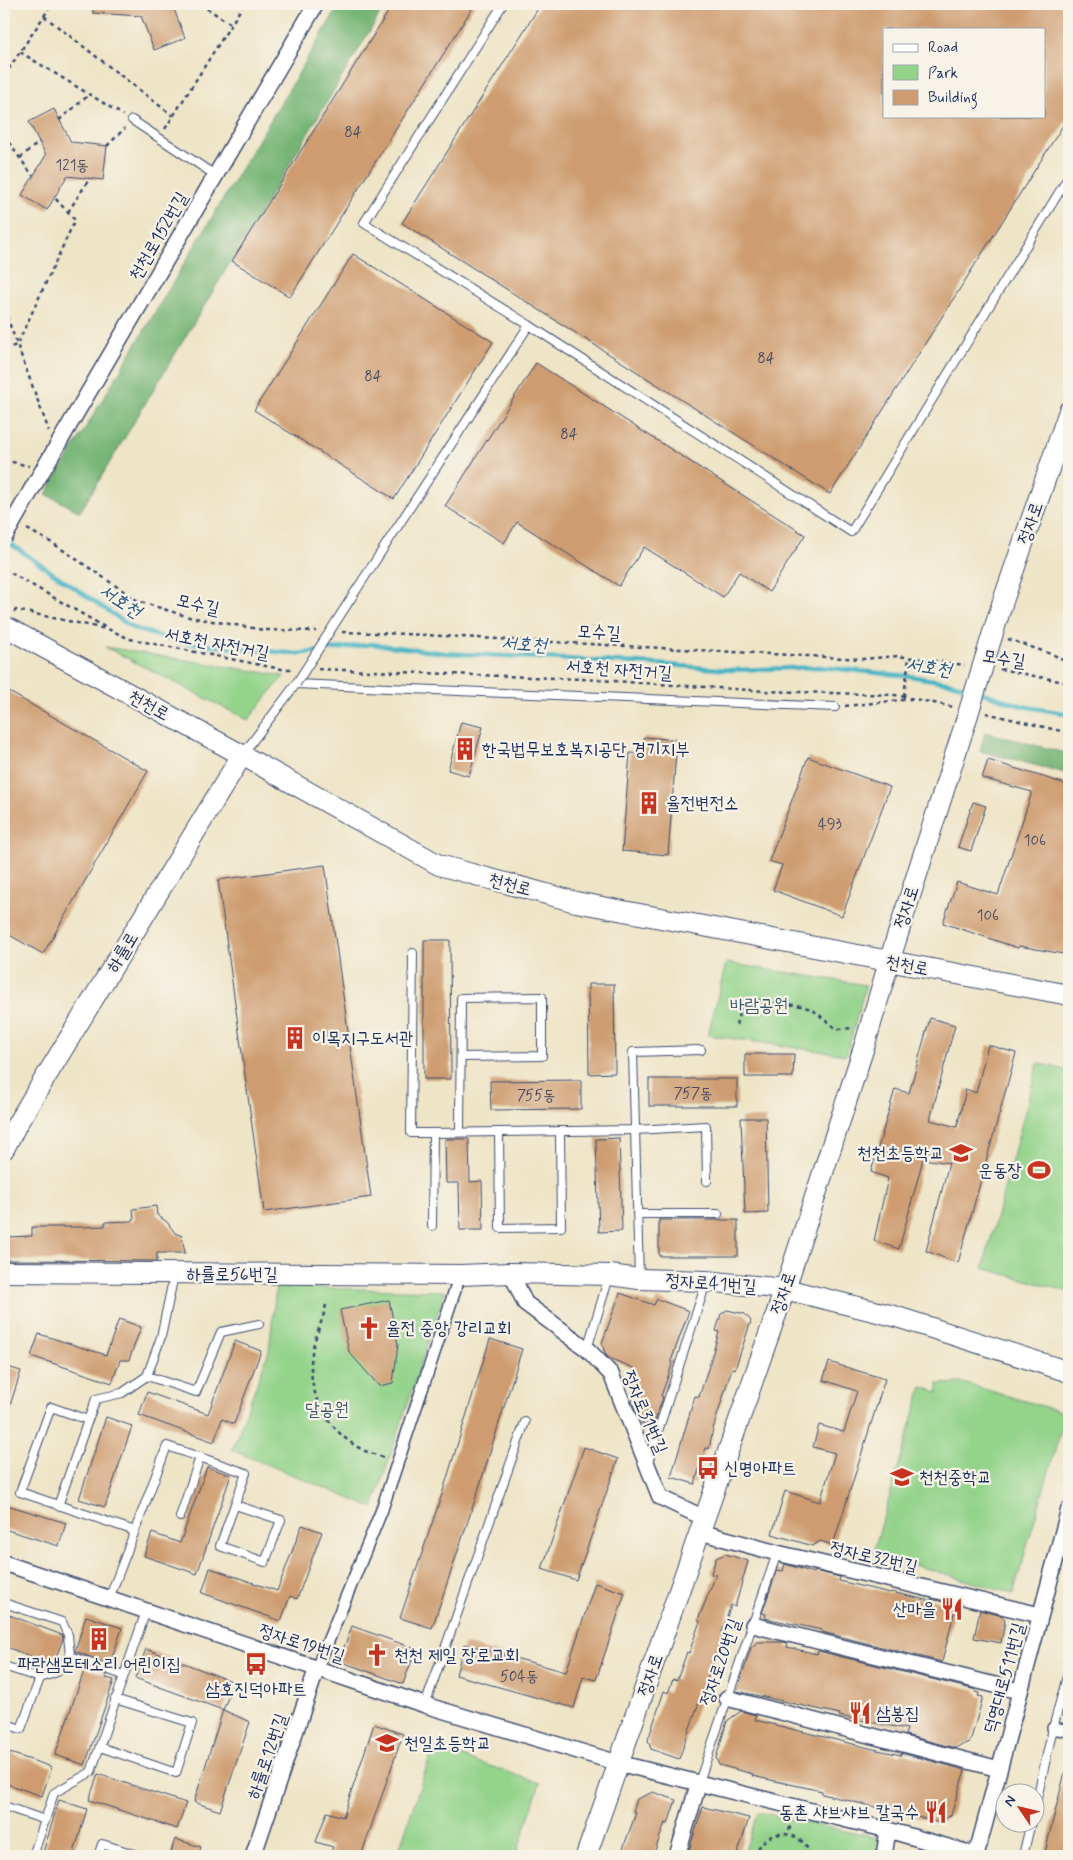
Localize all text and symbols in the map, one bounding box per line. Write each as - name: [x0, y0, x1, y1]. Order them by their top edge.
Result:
- legend: [883, 28, 1046, 118]
- text: Road: [928, 38, 958, 58]
- text: Park: [928, 64, 958, 84]
- text: Building: [928, 88, 978, 109]
- house number: 84: [344, 123, 362, 143]
- house number: 121동: [56, 156, 88, 176]
- street label: 천천로152번길: [124, 187, 194, 285]
- house number: 84: [757, 349, 775, 369]
- house number: 84: [364, 367, 382, 387]
- house number: 84: [560, 425, 578, 445]
- street label: 정자로: [1013, 499, 1049, 548]
- water label: 서호천: [94, 578, 148, 625]
- street label: 모수길: [174, 588, 222, 622]
- street label: 모수길: [577, 620, 622, 646]
- street label: 서호천 자전거길: [162, 622, 272, 666]
- water label: 서호천: [500, 631, 549, 658]
- street label: 모수길: [981, 644, 1028, 674]
- water label: 서호천: [904, 652, 955, 683]
- street label: 서호천 자전거길: [565, 654, 673, 686]
- street label: 천천로: [124, 685, 173, 727]
- building icon: 한국법무보호복지공단 경기지부: [452, 736, 478, 762]
- place label: 한국법무보호복지공단 경기지부: [482, 738, 690, 762]
- building icon: 율전변전소: [636, 790, 662, 816]
- place label: 율전변전소: [666, 792, 738, 816]
- house number: 493: [818, 815, 842, 835]
- house number: 106: [1024, 831, 1046, 851]
- street label: 천천로: [486, 868, 534, 902]
- street label: 정자로: [889, 883, 925, 932]
- house number: 106: [977, 906, 999, 926]
- street label: 하률로: [101, 928, 144, 977]
- street label: 천천로: [883, 950, 930, 982]
- park label: 바람공원: [730, 994, 788, 1018]
- building icon: 이목지구도서관: [282, 1025, 308, 1051]
- place label: 이목지구도서관: [312, 1027, 413, 1051]
- house number: 757동: [674, 1084, 712, 1104]
- house number: 755동: [517, 1086, 555, 1106]
- school or university icon: 천천초등학교: [948, 1140, 974, 1166]
- place label: 천천초등학교: [857, 1142, 944, 1166]
- sports icon: 운동장: [1026, 1157, 1052, 1183]
- place label: 운동장: [979, 1159, 1022, 1183]
- street label: 하률로56번길: [186, 1263, 278, 1287]
- street label: 정자로41번길: [665, 1269, 758, 1299]
- street label: 정자로: [766, 1269, 802, 1318]
- church icon: 율전 중앙 강리교회: [356, 1315, 382, 1341]
- place label: 율전 중앙 강리교회: [386, 1317, 512, 1341]
- street label: 정자로31번길: [616, 1367, 673, 1458]
- park label: 달공원: [305, 1398, 349, 1422]
- bus stop icon: 신명아파트: [695, 1455, 721, 1481]
- place label: 신명아파트: [724, 1457, 796, 1481]
- school or university icon: 천천중학교: [889, 1464, 915, 1490]
- place label: 천천중학교: [919, 1466, 991, 1490]
- street label: 정자로32번길: [828, 1536, 921, 1580]
- restaurant icon: 산마을: [939, 1596, 965, 1622]
- place label: 산마을: [893, 1598, 936, 1622]
- street label: 정자로20번길: [695, 1615, 747, 1709]
- street label: 정자로19번길: [256, 1619, 348, 1669]
- street label: 덕영대로511번길: [979, 1620, 1031, 1736]
- building icon: 파란샘몬테소리 어린이집: [86, 1626, 112, 1652]
- church icon: 천천 제일 장로교회: [364, 1642, 390, 1668]
- place label: 천천 제일 장로교회: [394, 1644, 520, 1668]
- bus stop icon: 삼호진덕아파트: [243, 1651, 269, 1677]
- street label: 정자로: [633, 1651, 669, 1700]
- place label: 파란샘몬테소리 어린이집: [17, 1653, 181, 1677]
- house number: 504동: [500, 1667, 538, 1687]
- place label: 삼호진덕아파트: [205, 1678, 307, 1702]
- restaurant icon: 삼봉집: [847, 1700, 873, 1726]
- place label: 삼봉집: [876, 1702, 919, 1726]
- street label: 하률로12번길: [242, 1710, 294, 1802]
- school or university icon: 천일초등학교: [374, 1730, 400, 1756]
- place label: 천일초등학교: [404, 1732, 491, 1756]
- north arrow: [996, 1782, 1046, 1832]
- text: N: [1000, 1792, 1020, 1810]
- restaurant icon: 동촌 샤브샤브 칼국수: [923, 1799, 949, 1825]
- place label: 동촌 샤브샤브 칼국수: [779, 1801, 919, 1825]

